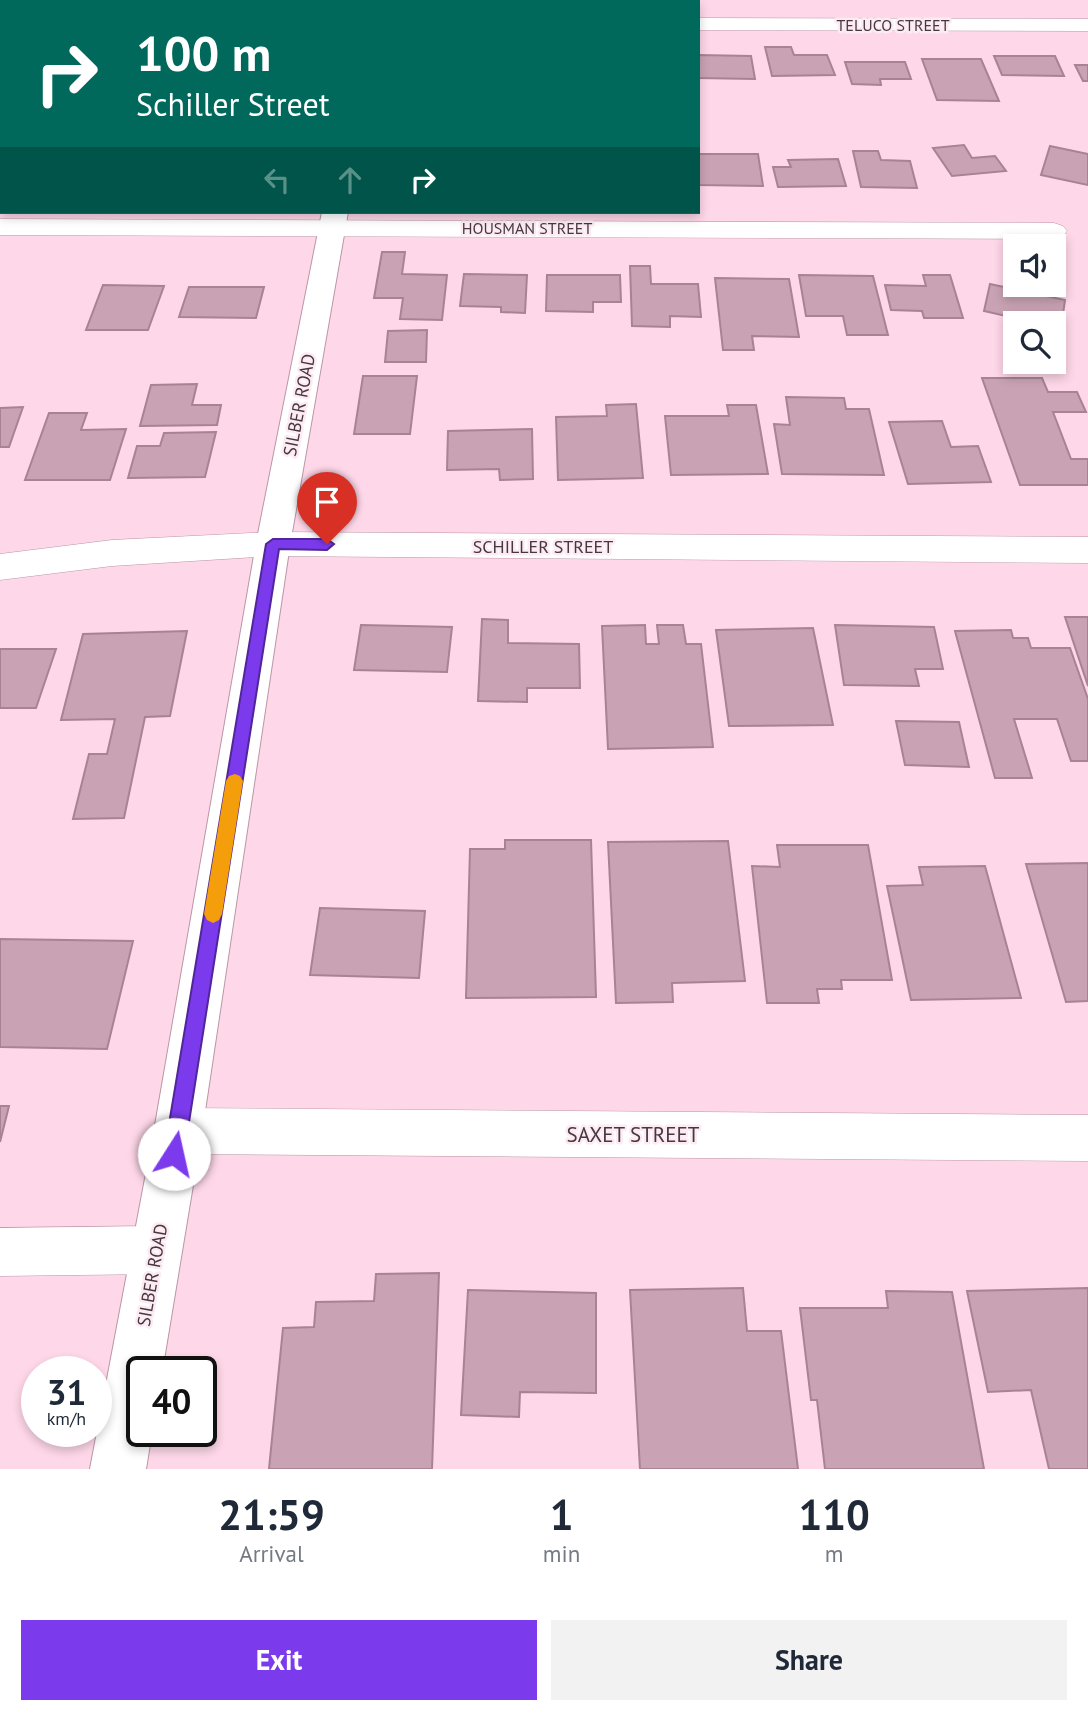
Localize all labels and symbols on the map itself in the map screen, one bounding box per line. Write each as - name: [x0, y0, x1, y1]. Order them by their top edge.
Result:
- street label: TELUCO STREET: [836, 15, 950, 35]
- street label: HOUSMAN STREET: [462, 218, 592, 238]
- street label: SILBER ROAD: [278, 352, 320, 458]
- pin: [297, 472, 357, 544]
- street label: SCHILLER STREET: [473, 535, 613, 558]
- position arrow: [137, 1117, 211, 1191]
- street label: SAXET STREET: [567, 1121, 700, 1148]
- street label: SILBER ROAD: [132, 1222, 172, 1328]
- speed limit sign: 40: [126, 1356, 217, 1447]

